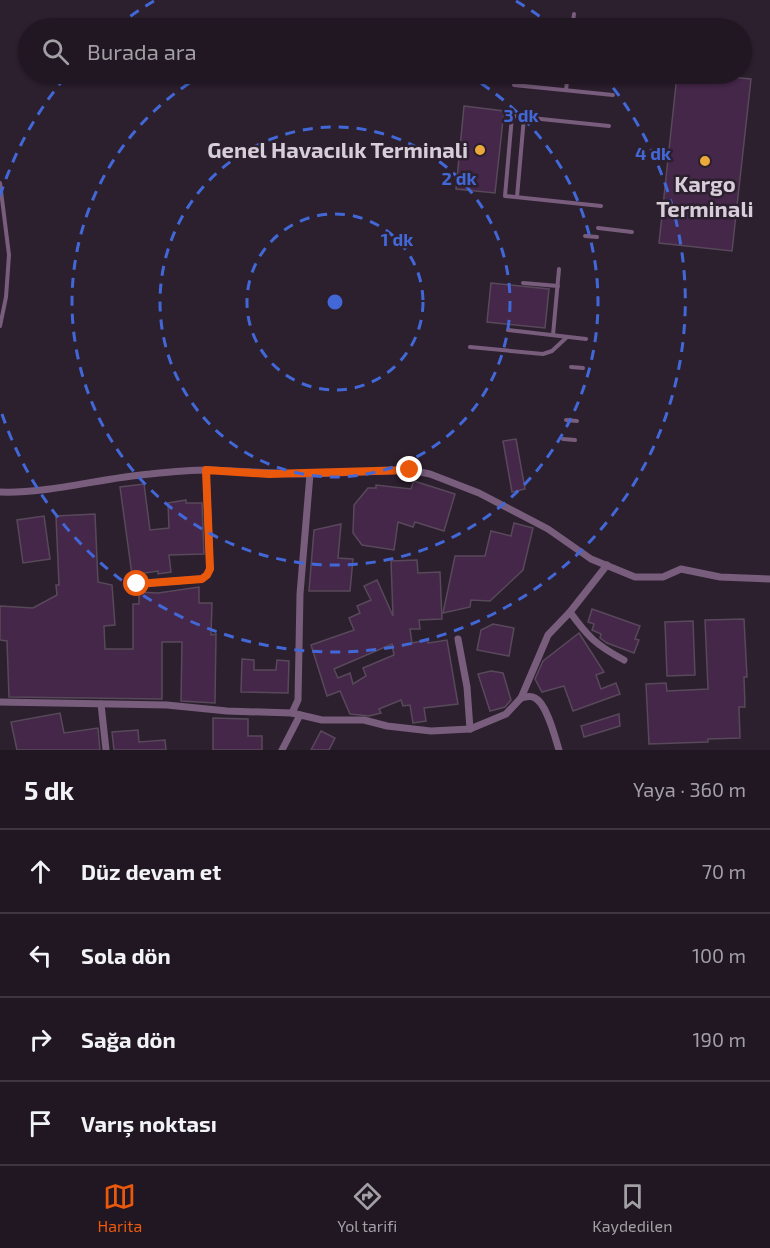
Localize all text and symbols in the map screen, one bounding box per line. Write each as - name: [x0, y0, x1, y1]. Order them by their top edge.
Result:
- search box: [18, 18, 752, 84]
- icon: search: [39, 35, 72, 68]
- text: Burada ara: [87, 38, 197, 64]
- text: 3 dk: [504, 104, 538, 126]
- place label: Genel Havacılık Terminali: [207, 136, 468, 162]
- text: 4 dk: [635, 142, 671, 164]
- marker: Genel Havacılık Terminali: [473, 143, 487, 157]
- marker: Kargo Terminali: [698, 154, 712, 168]
- text: 2 dk: [441, 167, 477, 189]
- place label: Kargo Terminali: [656, 170, 754, 221]
- text: 1 dk: [381, 228, 413, 250]
- centre of rings: [325, 292, 345, 312]
- route end: [396, 456, 422, 482]
- route start: [123, 570, 149, 596]
- text: 5 dk: [24, 774, 74, 805]
- text: Yaya · 360 m: [633, 777, 746, 801]
- icon: ahead: [24, 855, 57, 888]
- text: Düz devam et: [81, 858, 221, 884]
- text: 70 m: [702, 859, 746, 883]
- icon: left: [24, 939, 57, 972]
- text: Sola dön: [81, 942, 171, 968]
- text: 100 m: [692, 943, 746, 967]
- icon: right: [24, 1023, 57, 1056]
- text: Sağa dön: [81, 1026, 176, 1052]
- text: 190 m: [693, 1027, 746, 1051]
- icon: arrive: [24, 1107, 57, 1140]
- text: Varış noktası: [81, 1110, 217, 1136]
- tab: Harita: [97, 1180, 142, 1235]
- tab: Yol tarifi: [337, 1180, 397, 1235]
- tab: Kaydedilen: [592, 1180, 673, 1235]

